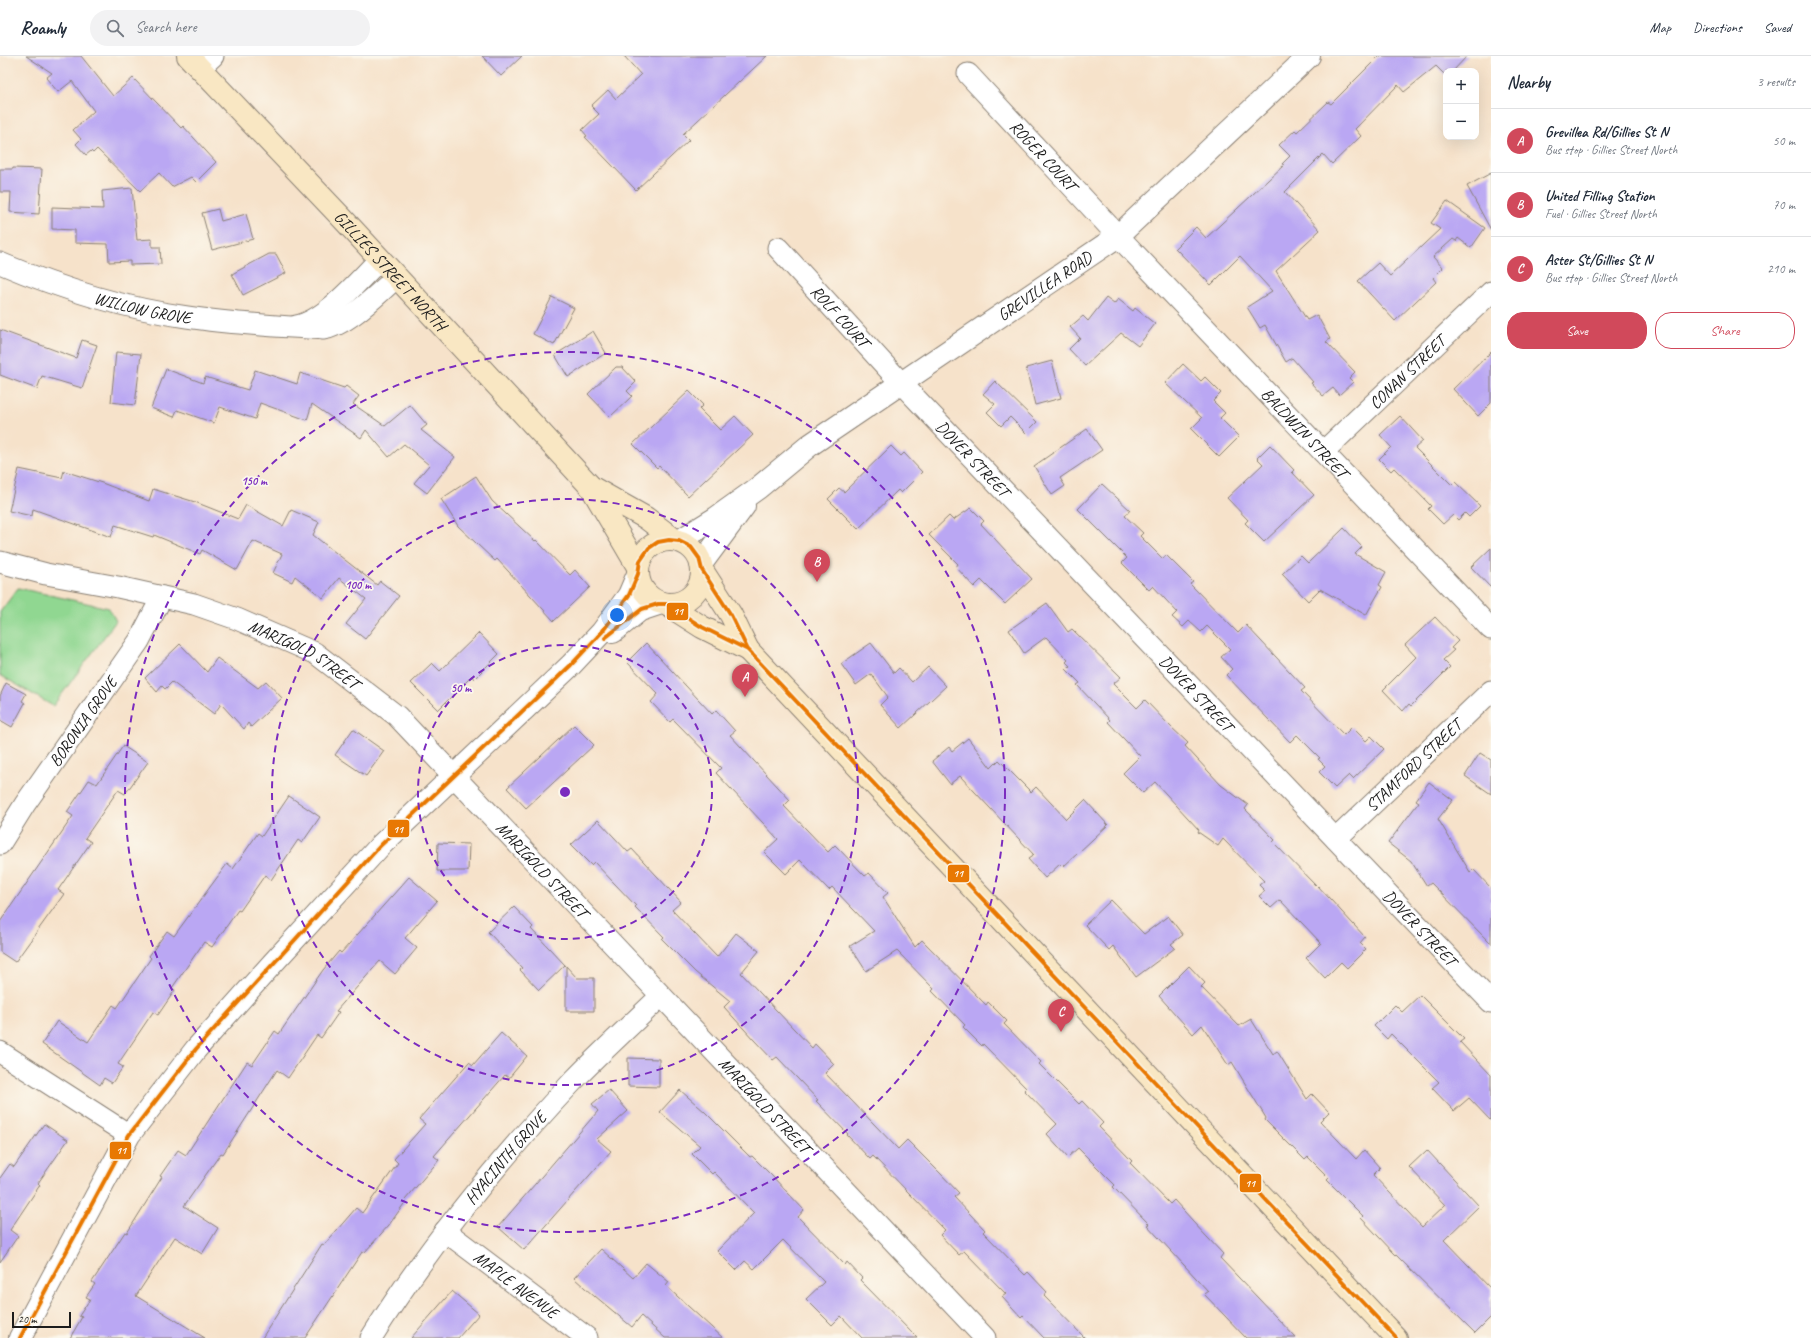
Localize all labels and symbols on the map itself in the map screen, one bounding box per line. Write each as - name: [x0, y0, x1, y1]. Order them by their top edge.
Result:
- street label: ROGER COURT: [1006, 116, 1084, 198]
- street label: GILLIES STREET NORTH: [330, 206, 454, 337]
- street label: GREVILLEA ROAD: [993, 245, 1097, 325]
- street label: ROLF COURT: [806, 281, 876, 355]
- street label: WILLOW GROVE: [92, 287, 194, 328]
- street label: CONAN STREET: [1364, 329, 1452, 413]
- street label: BALDWIN STREET: [1257, 383, 1355, 485]
- street label: DOVER STREET: [932, 416, 1017, 503]
- text: 150 m: [241, 473, 268, 489]
- pin: B: [804, 549, 830, 582]
- text: 100 m: [345, 577, 372, 593]
- line badge: 11: [666, 602, 689, 621]
- text: 11: [673, 604, 684, 618]
- your location: [607, 605, 627, 625]
- street label: MARIGOLD STREET: [245, 615, 367, 696]
- street label: DOVER STREET: [1155, 650, 1240, 738]
- pin: A: [732, 664, 758, 697]
- street label: BORONIA GROVE: [44, 670, 123, 770]
- text: 50 m: [451, 680, 472, 696]
- street label: STAMFORD STREET: [1361, 712, 1468, 816]
- centre of rings: [558, 785, 572, 799]
- street label: MARIGOLD STREET: [492, 817, 595, 925]
- line badge: 11: [387, 819, 410, 838]
- text: 11: [393, 822, 404, 836]
- line badge: 11: [947, 864, 970, 883]
- text: 11: [953, 866, 964, 880]
- street label: DOVER STREET: [1379, 885, 1464, 973]
- pin: C: [1048, 999, 1074, 1032]
- street label: MARIGOLD STREET: [714, 1053, 818, 1160]
- street label: HYACINTH GROVE: [460, 1105, 552, 1208]
- line badge: 11: [109, 1141, 132, 1160]
- text: 11: [116, 1143, 127, 1157]
- line badge: 11: [1239, 1173, 1262, 1193]
- text: 11: [1245, 1176, 1256, 1190]
- street label: MAPLE AVENUE: [470, 1246, 564, 1325]
- scale bar: [12, 1310, 71, 1329]

